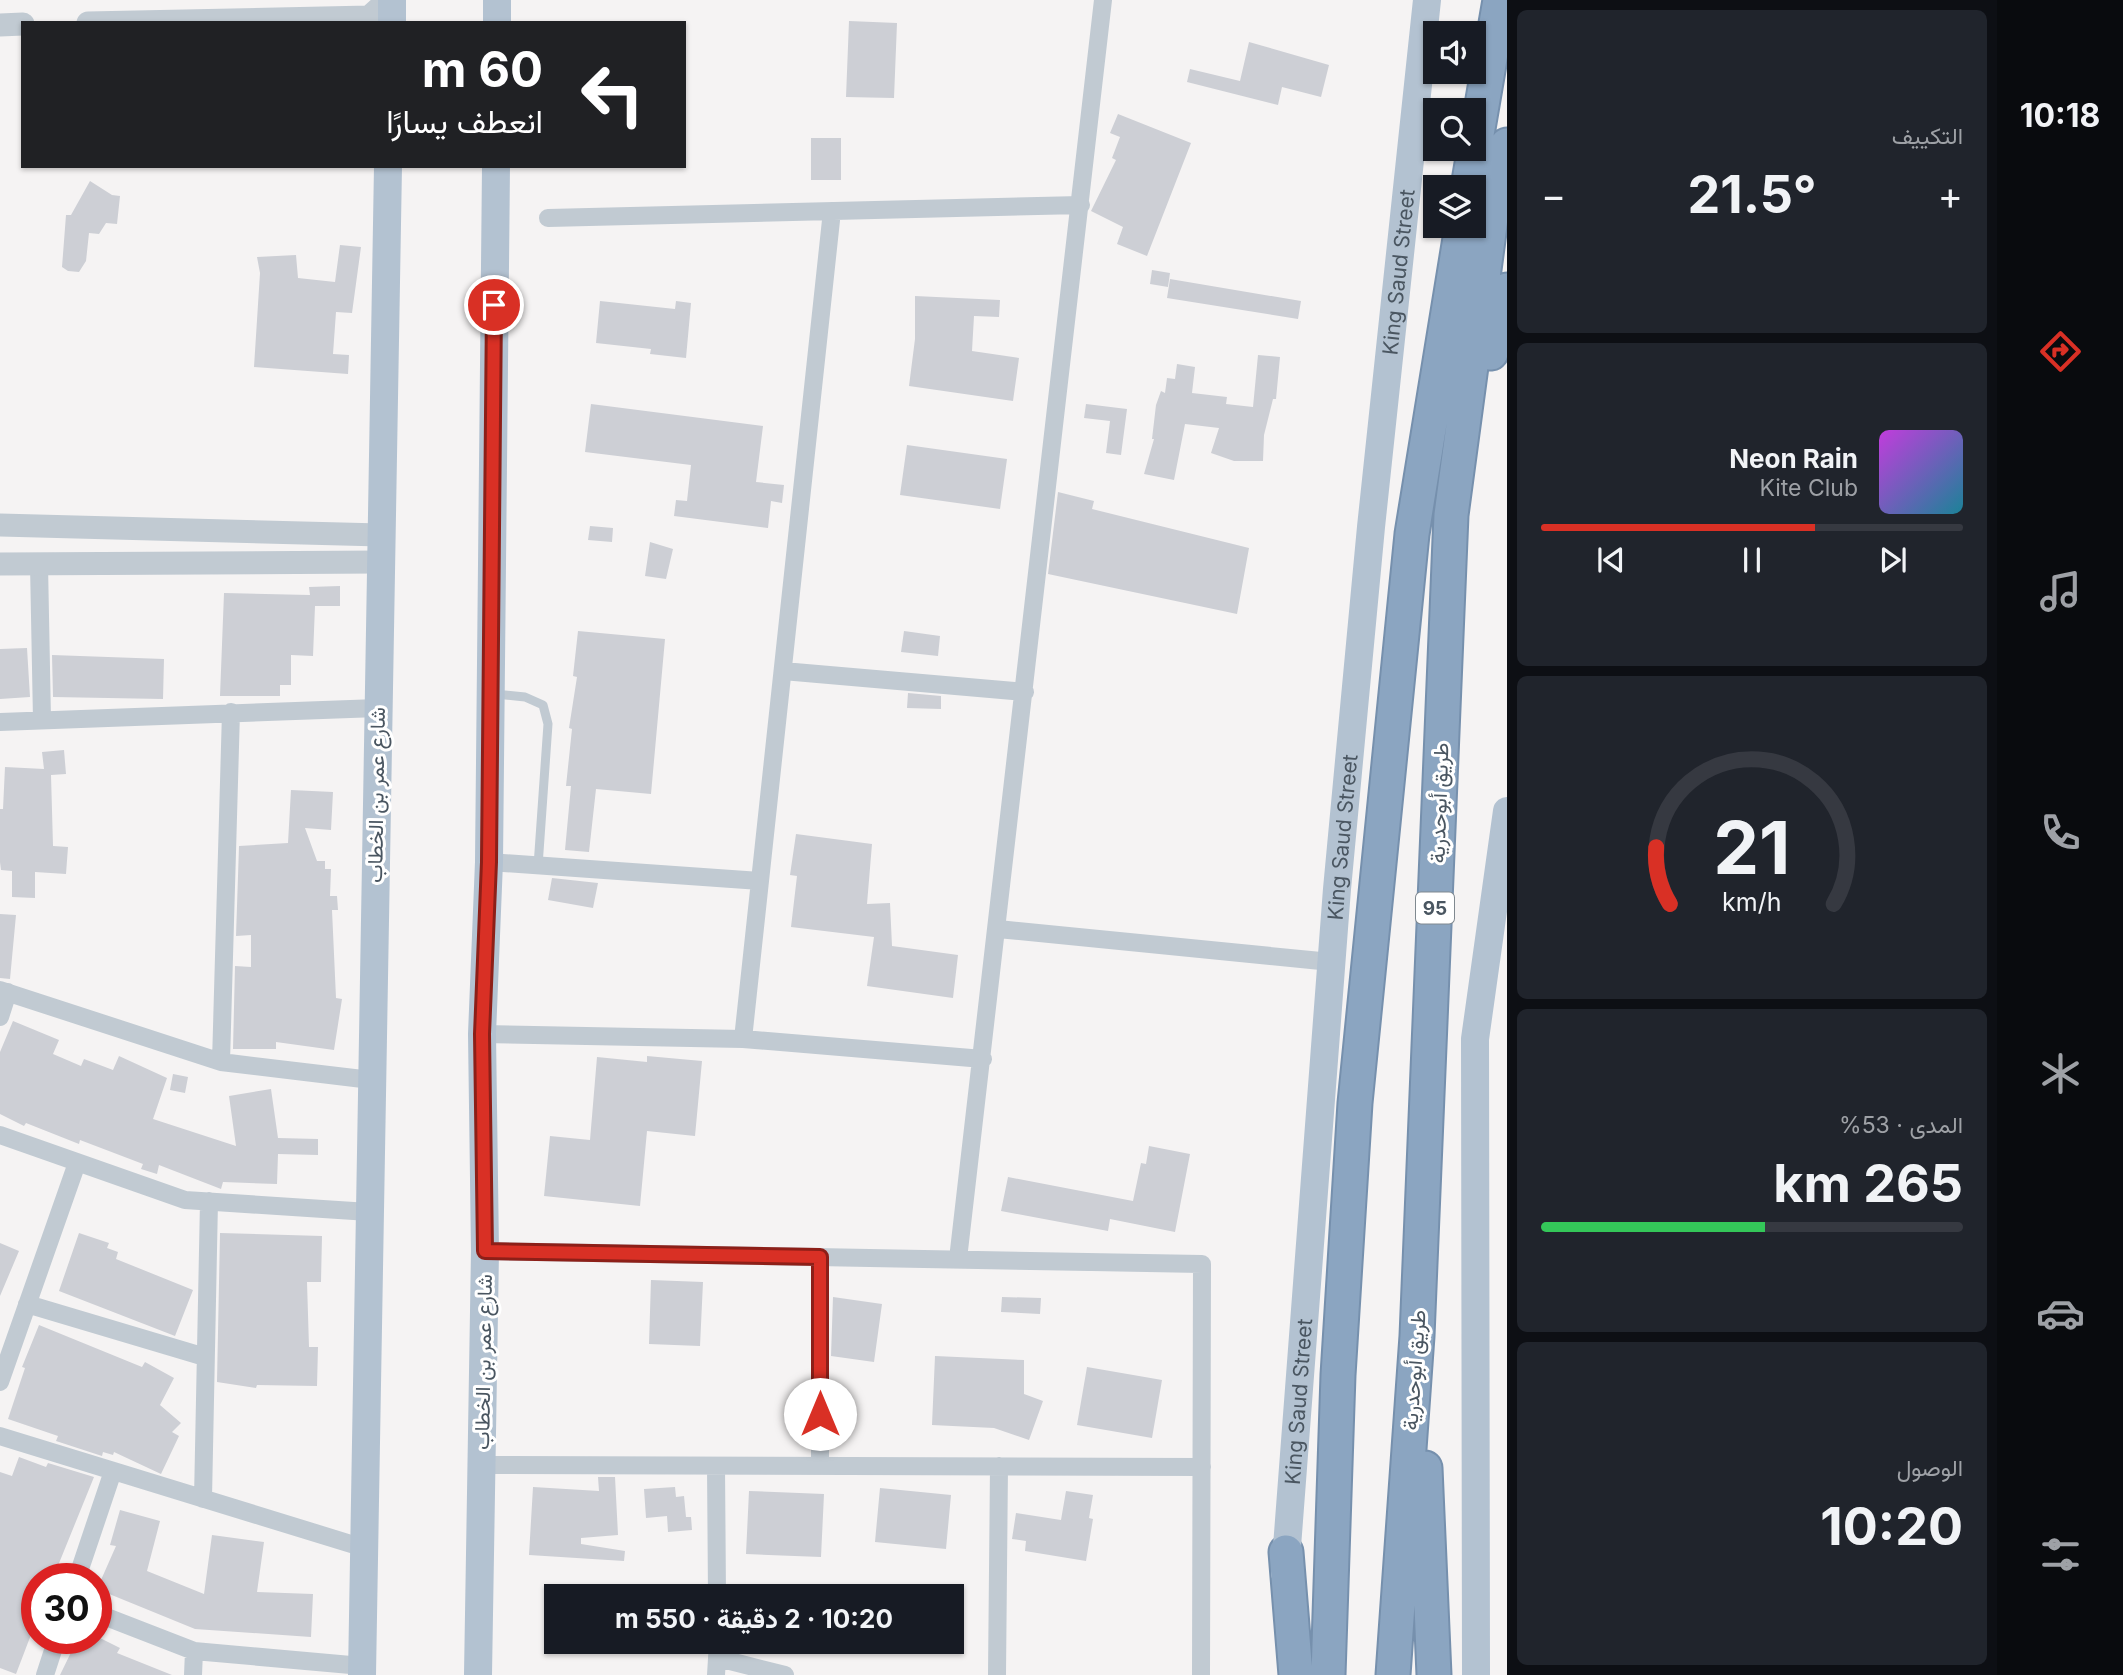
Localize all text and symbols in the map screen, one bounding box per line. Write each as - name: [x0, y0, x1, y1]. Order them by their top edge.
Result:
- map controls: [1423, 21, 1486, 238]
- button: sound: [1423, 21, 1486, 84]
- text: 60 m: [422, 40, 543, 99]
- icon: left: [567, 49, 658, 140]
- text: 10:18: [2020, 96, 2100, 135]
- button: search: [1423, 98, 1486, 161]
- text: انعطف يسارًا: [386, 102, 543, 141]
- text: التكييف: [1892, 122, 1963, 150]
- text: 21.5°: [1687, 163, 1817, 226]
- text: −: [1541, 172, 1566, 218]
- text: +: [1938, 172, 1963, 218]
- button: layers: [1423, 175, 1486, 238]
- street label: King Saud Street: [1377, 188, 1419, 356]
- pin: [464, 275, 524, 335]
- icon: arrive: [475, 286, 513, 324]
- icon: directions: [2036, 327, 2085, 376]
- text: Neon Rain: [1729, 443, 1858, 474]
- text: Kite Club: [1759, 474, 1858, 502]
- icon: previous: [1592, 541, 1630, 579]
- icon: pause: [1733, 541, 1771, 579]
- icon: next: [1874, 541, 1912, 579]
- icon: music: [2036, 567, 2085, 616]
- street label: شارع عمر بن الخطاب: [362, 707, 392, 883]
- street label: طريق أبوحدرية: [1424, 742, 1455, 864]
- street label: King Saud Street: [1322, 753, 1362, 921]
- text: 21: [1713, 803, 1791, 892]
- icon: phone: [2036, 808, 2085, 857]
- text: km/h: [1722, 886, 1782, 916]
- road number: 95: [1416, 893, 1454, 924]
- icon: climate: [2036, 1049, 2085, 1098]
- text: المدى · 53%: [1839, 1111, 1963, 1139]
- text: 265 km: [1773, 1152, 1963, 1215]
- street label: شارع عمر بن الخطاب: [469, 1274, 499, 1450]
- icon: car: [2036, 1289, 2085, 1338]
- street label: طريق أبوحدرية: [1397, 1309, 1432, 1431]
- street label: King Saud Street: [1279, 1317, 1317, 1485]
- position arrow: [783, 1377, 857, 1451]
- text: الوصول: [1897, 1454, 1963, 1482]
- text: 10:20: [1820, 1495, 1963, 1558]
- icon: filters: [2036, 1530, 2085, 1579]
- speed limit sign: 30: [21, 1563, 112, 1654]
- text: 10:20 · 2 دقيقة · 550 m: [615, 1603, 893, 1634]

